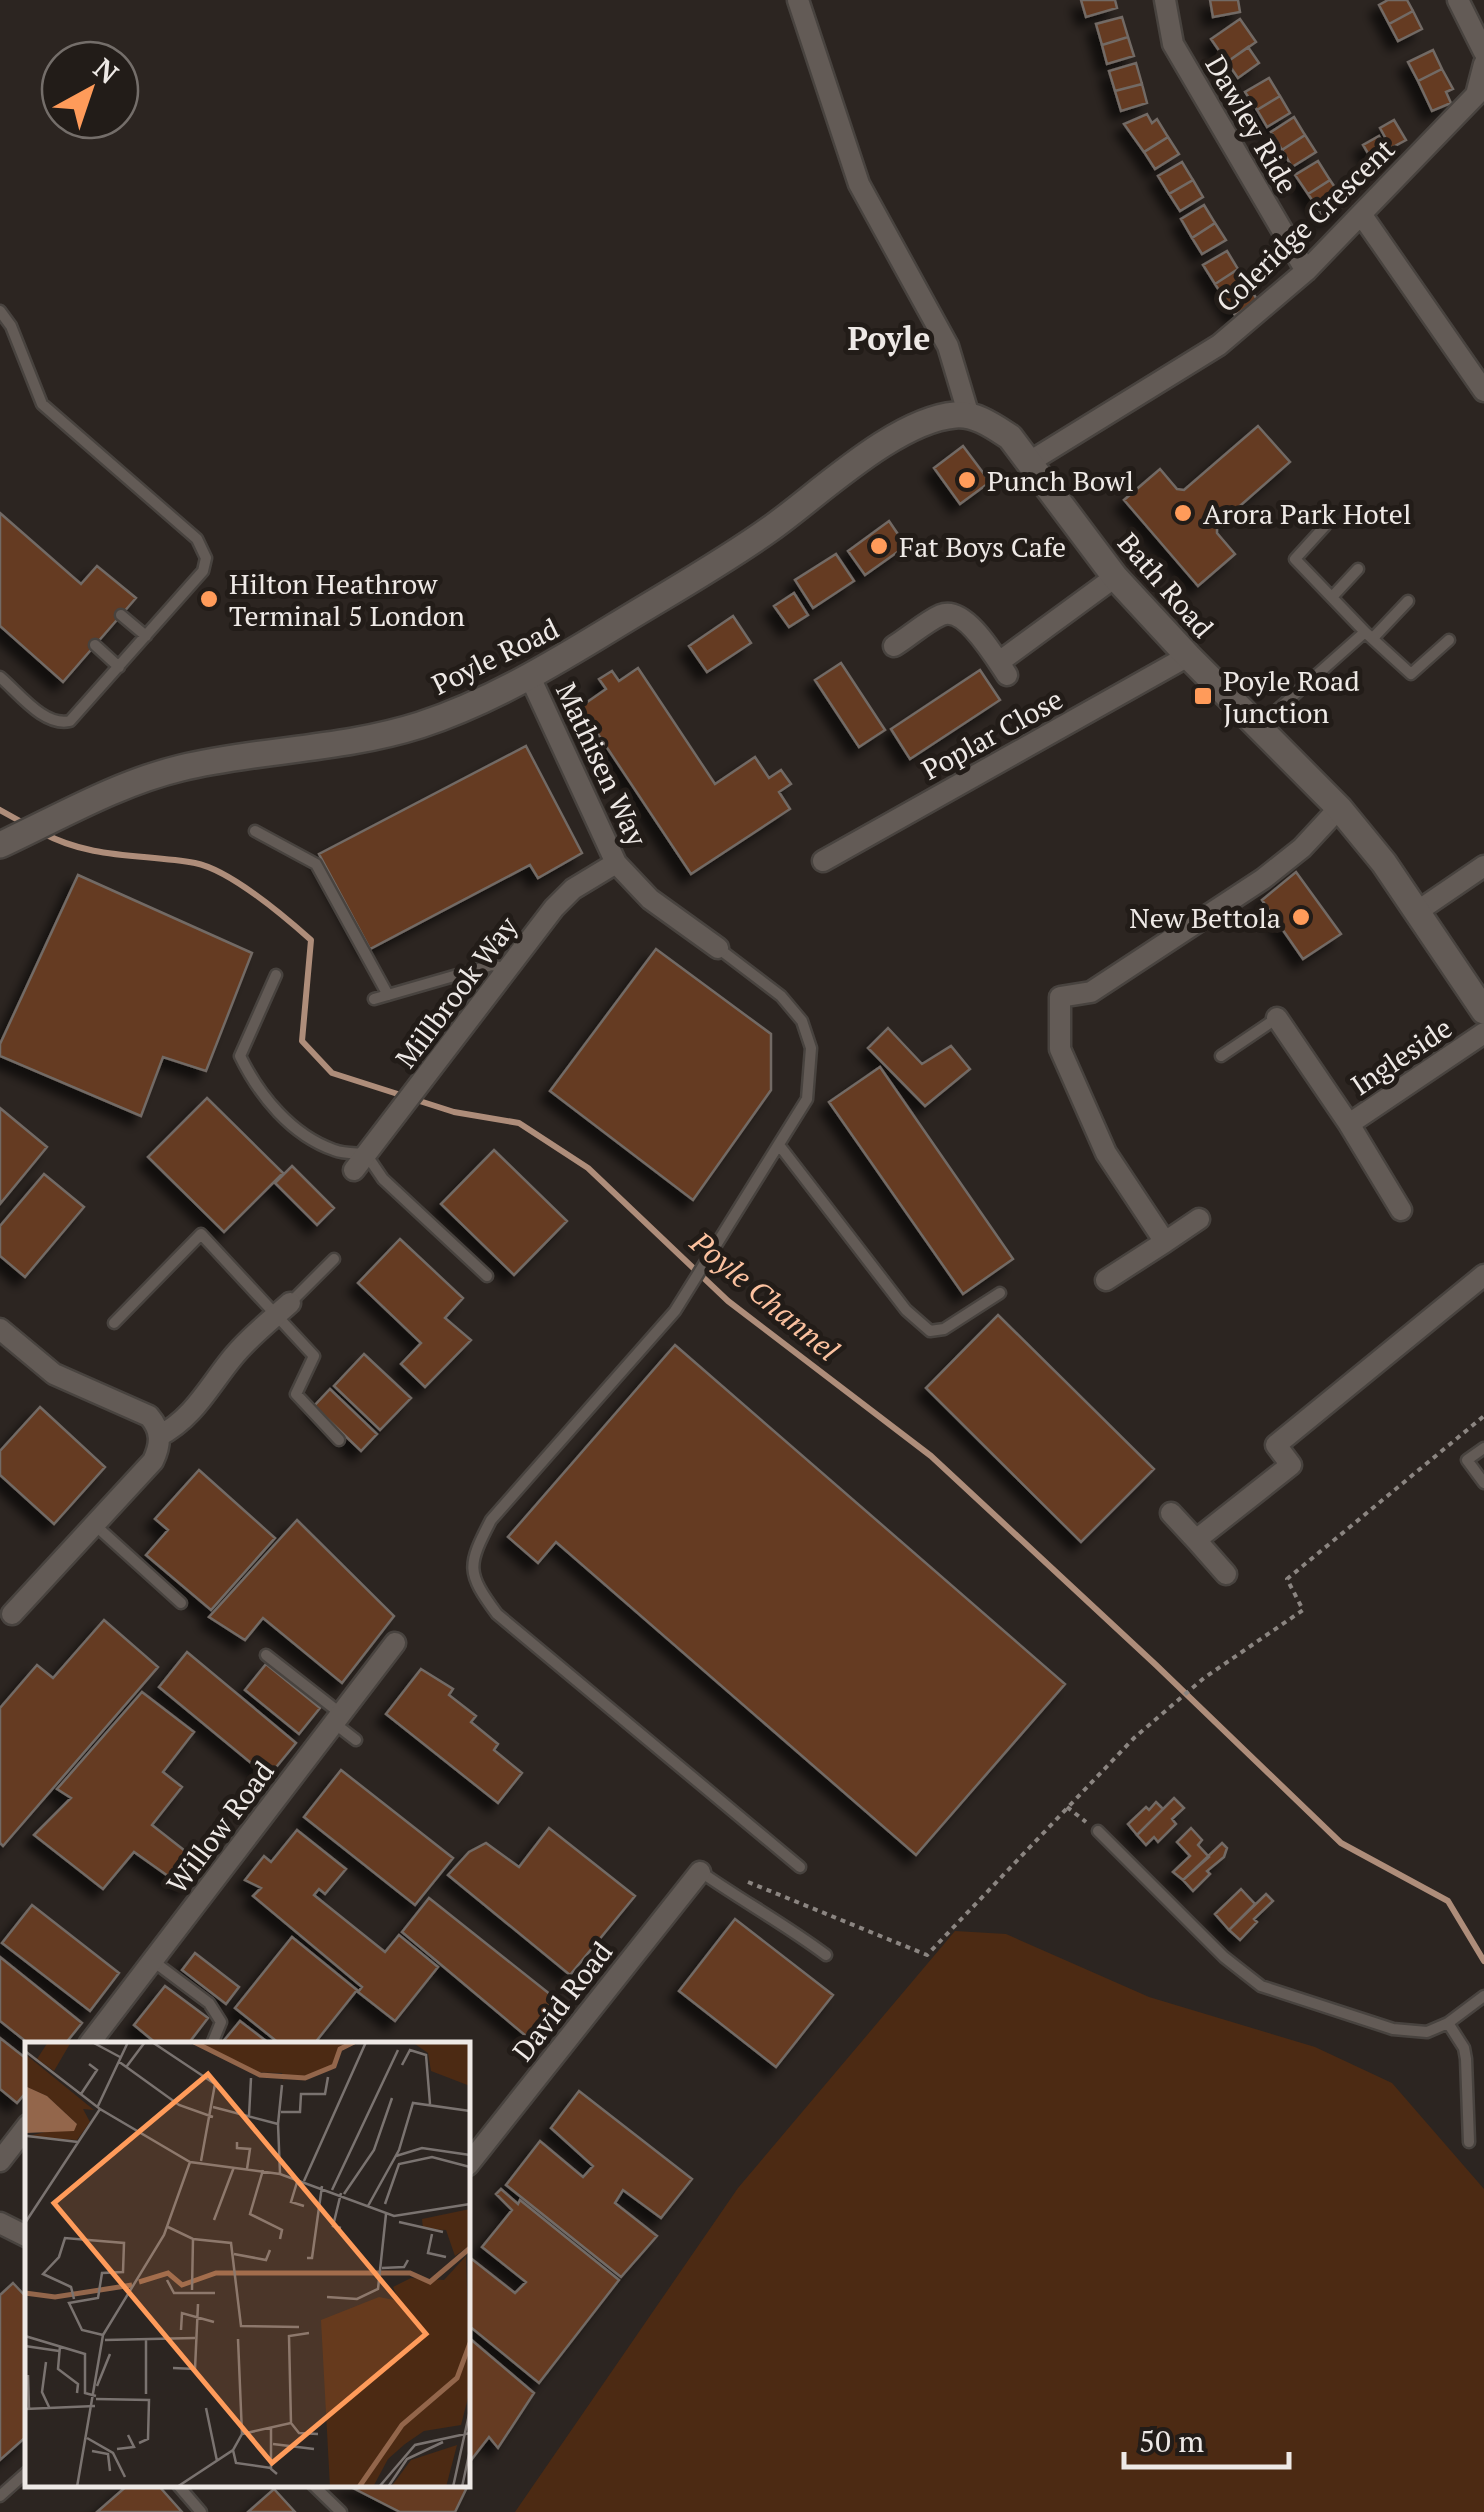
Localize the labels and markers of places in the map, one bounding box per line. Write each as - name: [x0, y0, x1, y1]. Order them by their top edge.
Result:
- place label: Punch Bowl: [987, 462, 1134, 499]
- marker: Punch Bowl: [956, 469, 978, 491]
- place label: Arora Park Hotel: [1203, 495, 1411, 532]
- marker: Arora Park Hotel: [1172, 502, 1194, 524]
- place label: Fat Boys Cafe: [899, 528, 1066, 565]
- marker: Fat Boys Cafe: [868, 535, 890, 557]
- place label: Hilton Heathrow Terminal 5 London: [229, 565, 465, 634]
- marker: Hilton Heathrow Terminal 5 London: [198, 588, 220, 610]
- place label: Poyle Road Junction: [1223, 662, 1360, 731]
- marker: Poyle Road Junction: [1192, 685, 1214, 707]
- place label: New Bettola: [1129, 899, 1281, 936]
- marker: New Bettola: [1290, 906, 1312, 928]

